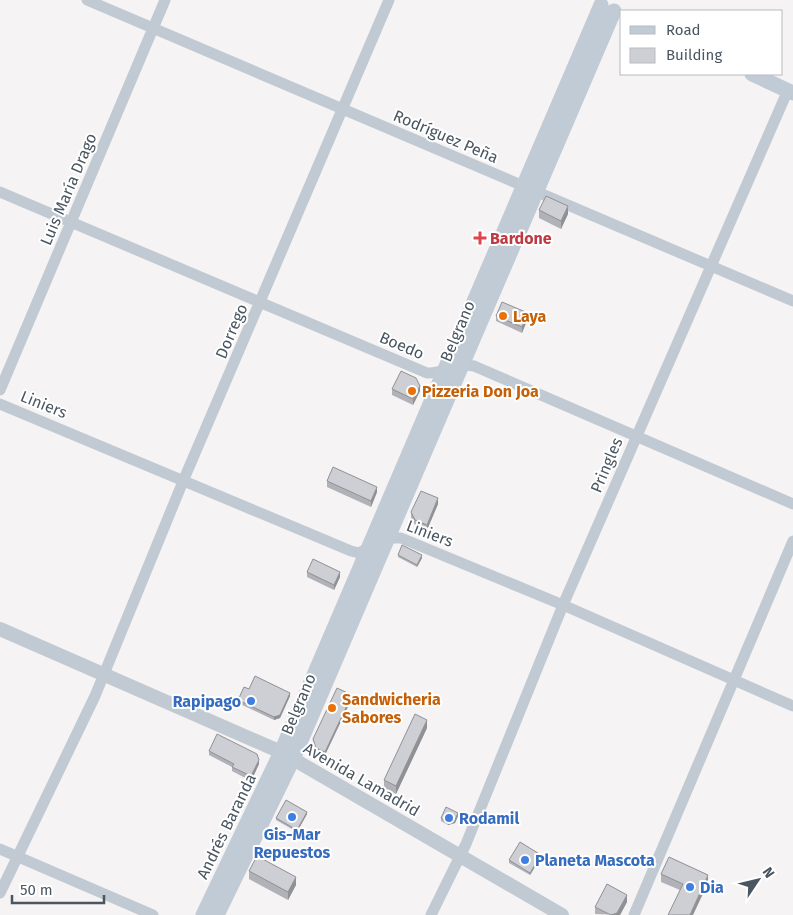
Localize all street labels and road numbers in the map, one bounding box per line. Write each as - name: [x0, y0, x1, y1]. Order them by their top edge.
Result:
- street label: Rodríguez Peña: [391, 106, 501, 167]
- street label: Luis María Drago: [36, 130, 101, 248]
- street label: Belgrano: [436, 298, 479, 365]
- street label: Dorrego: [211, 301, 251, 361]
- street label: Boedo: [377, 328, 427, 363]
- street label: Liniers: [18, 387, 70, 422]
- street label: Pringles: [586, 435, 627, 496]
- street label: Liniers: [404, 516, 456, 551]
- street label: Belgrano: [277, 671, 320, 738]
- street label: Avenida Lamadrid: [300, 738, 423, 820]
- street label: Andrés Baranda: [193, 771, 260, 882]

